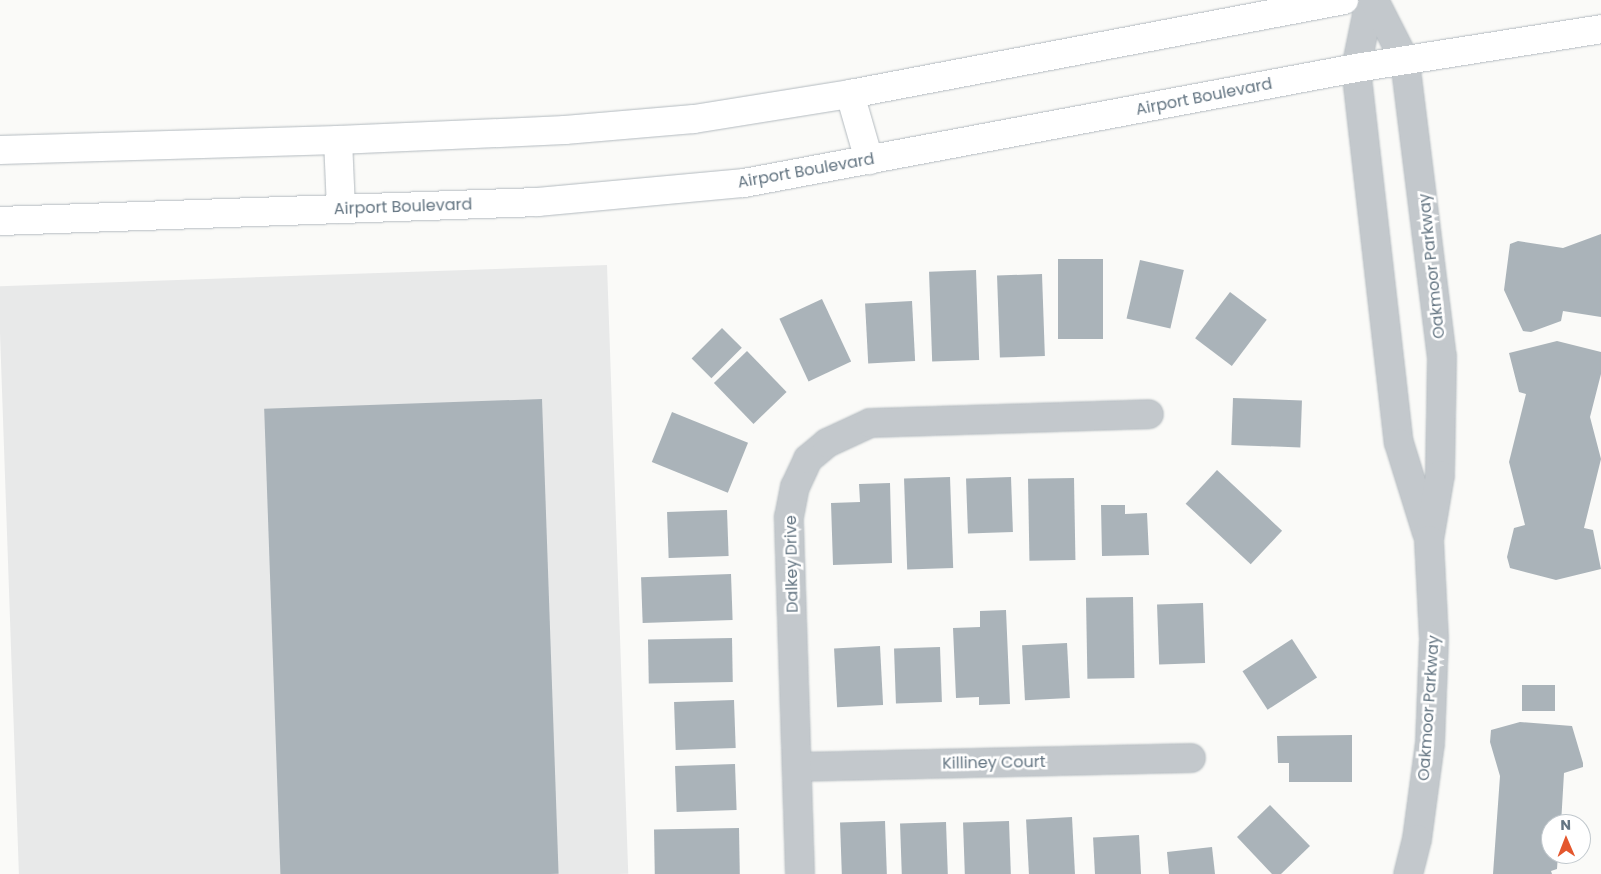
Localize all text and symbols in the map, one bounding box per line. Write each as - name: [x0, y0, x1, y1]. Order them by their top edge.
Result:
- street label: Airport Boulevard: [1134, 74, 1274, 120]
- street label: Airport Boulevard: [736, 150, 876, 192]
- street label: Oakmoor Parkway: [1415, 192, 1449, 340]
- street label: Airport Boulevard: [333, 195, 473, 219]
- street label: Dalkey Drive: [782, 515, 802, 613]
- street label: Oakmoor Parkway: [1414, 634, 1444, 782]
- street label: Killiney Court: [942, 752, 1046, 774]
- north arrow: [1541, 814, 1591, 864]
- text: N: [1560, 815, 1571, 835]

